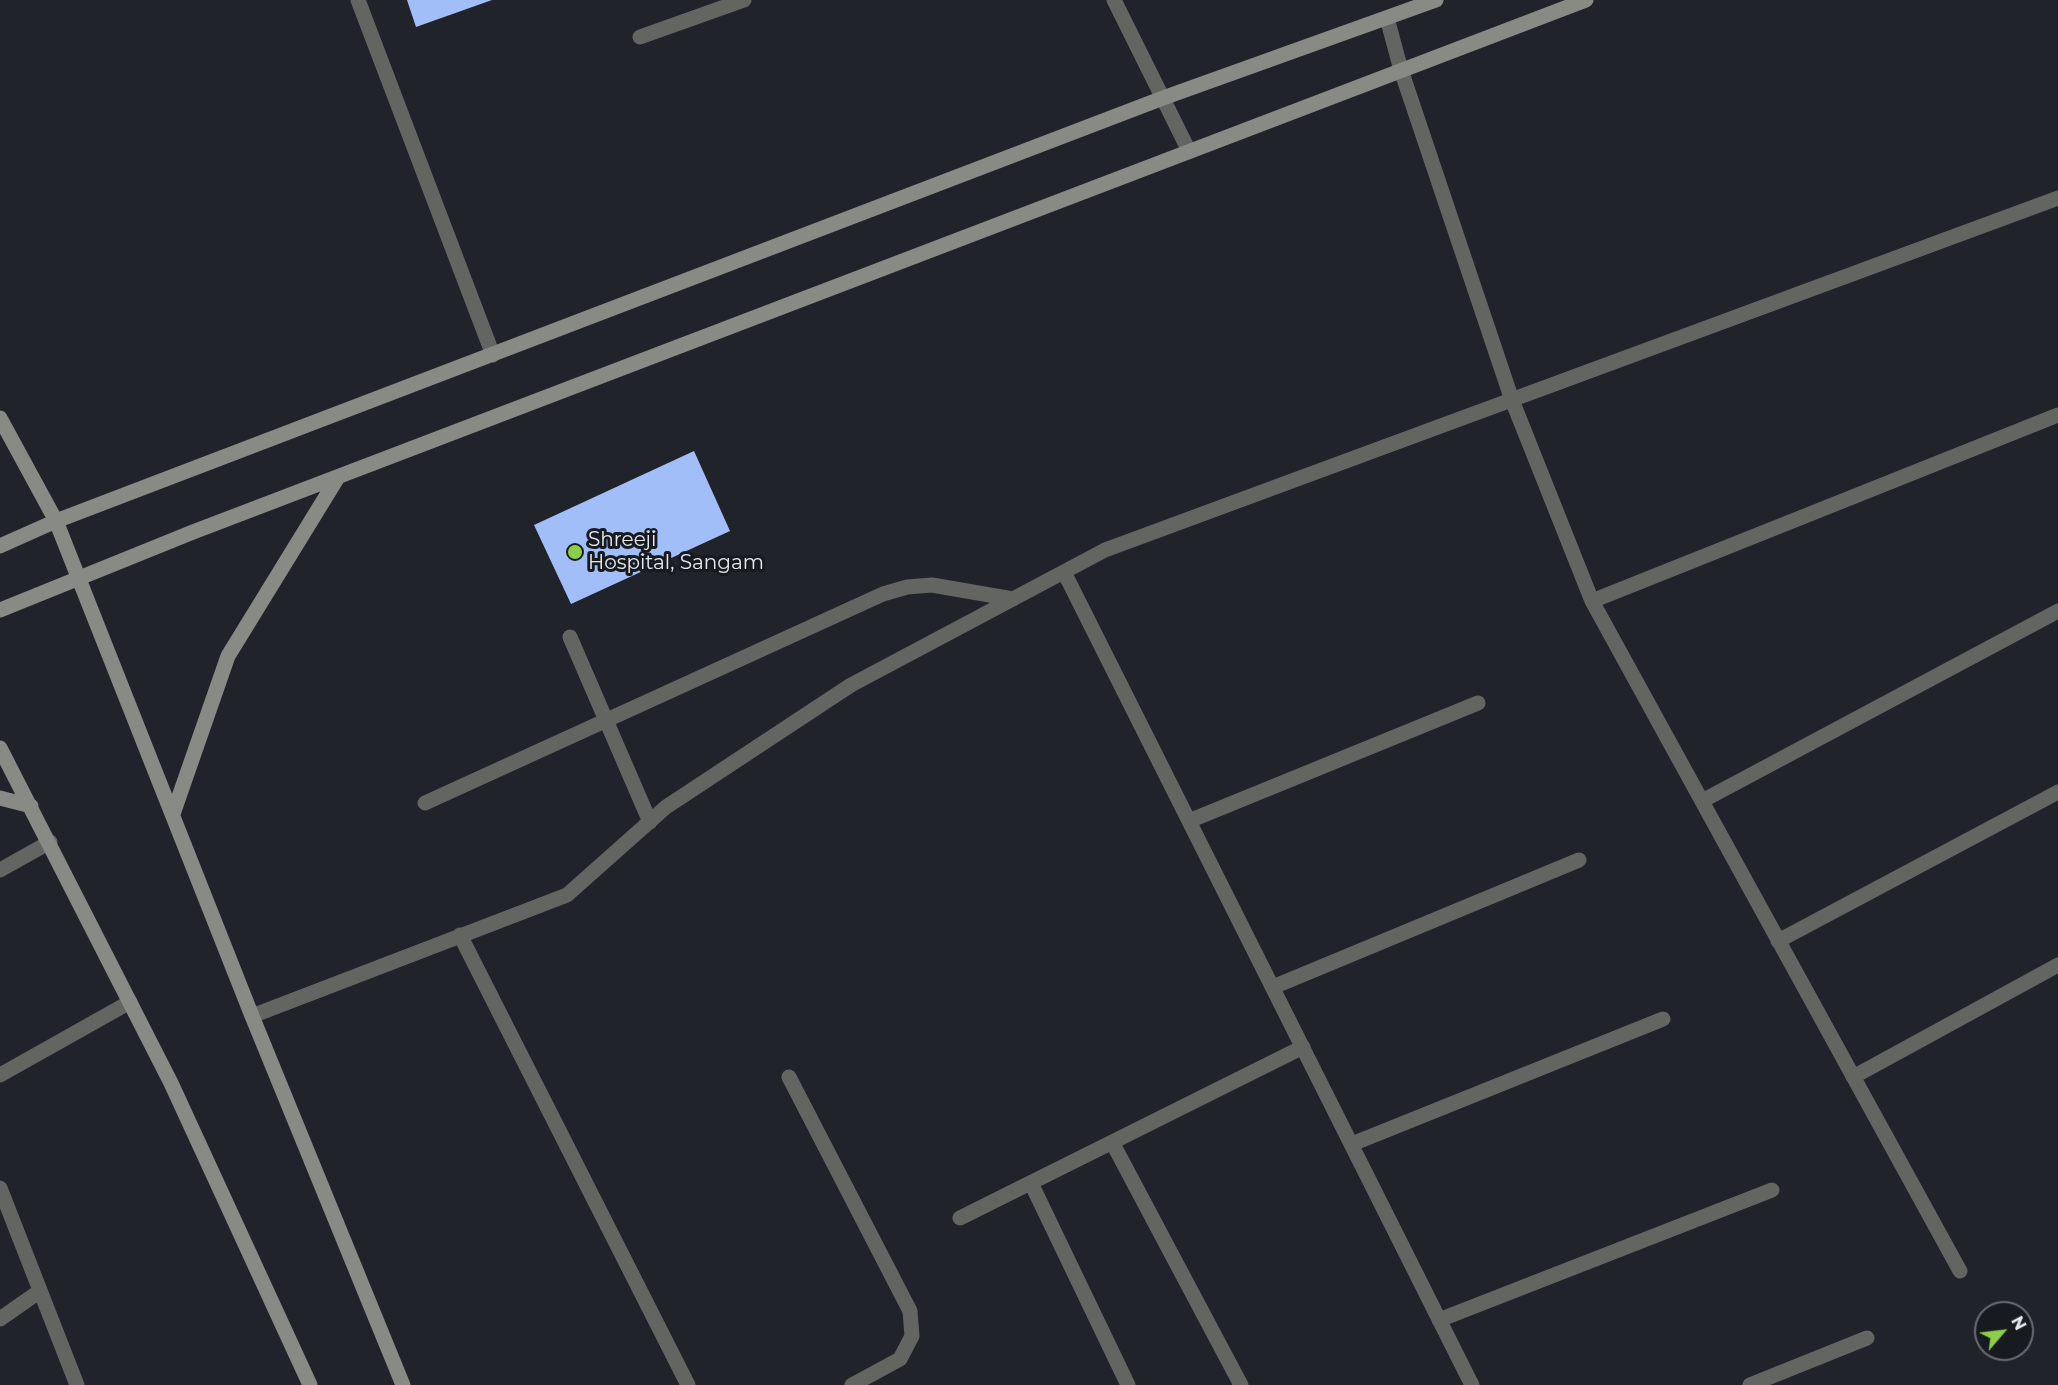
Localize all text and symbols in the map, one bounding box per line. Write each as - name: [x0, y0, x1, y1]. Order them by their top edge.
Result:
- place label: Shreeji Hospital, Sangam: [588, 528, 764, 575]
- marker: Shreeji Hospital, Sangam: [566, 543, 584, 561]
- north arrow: [1974, 1301, 2034, 1361]
- text: N: [2007, 1313, 2030, 1333]

